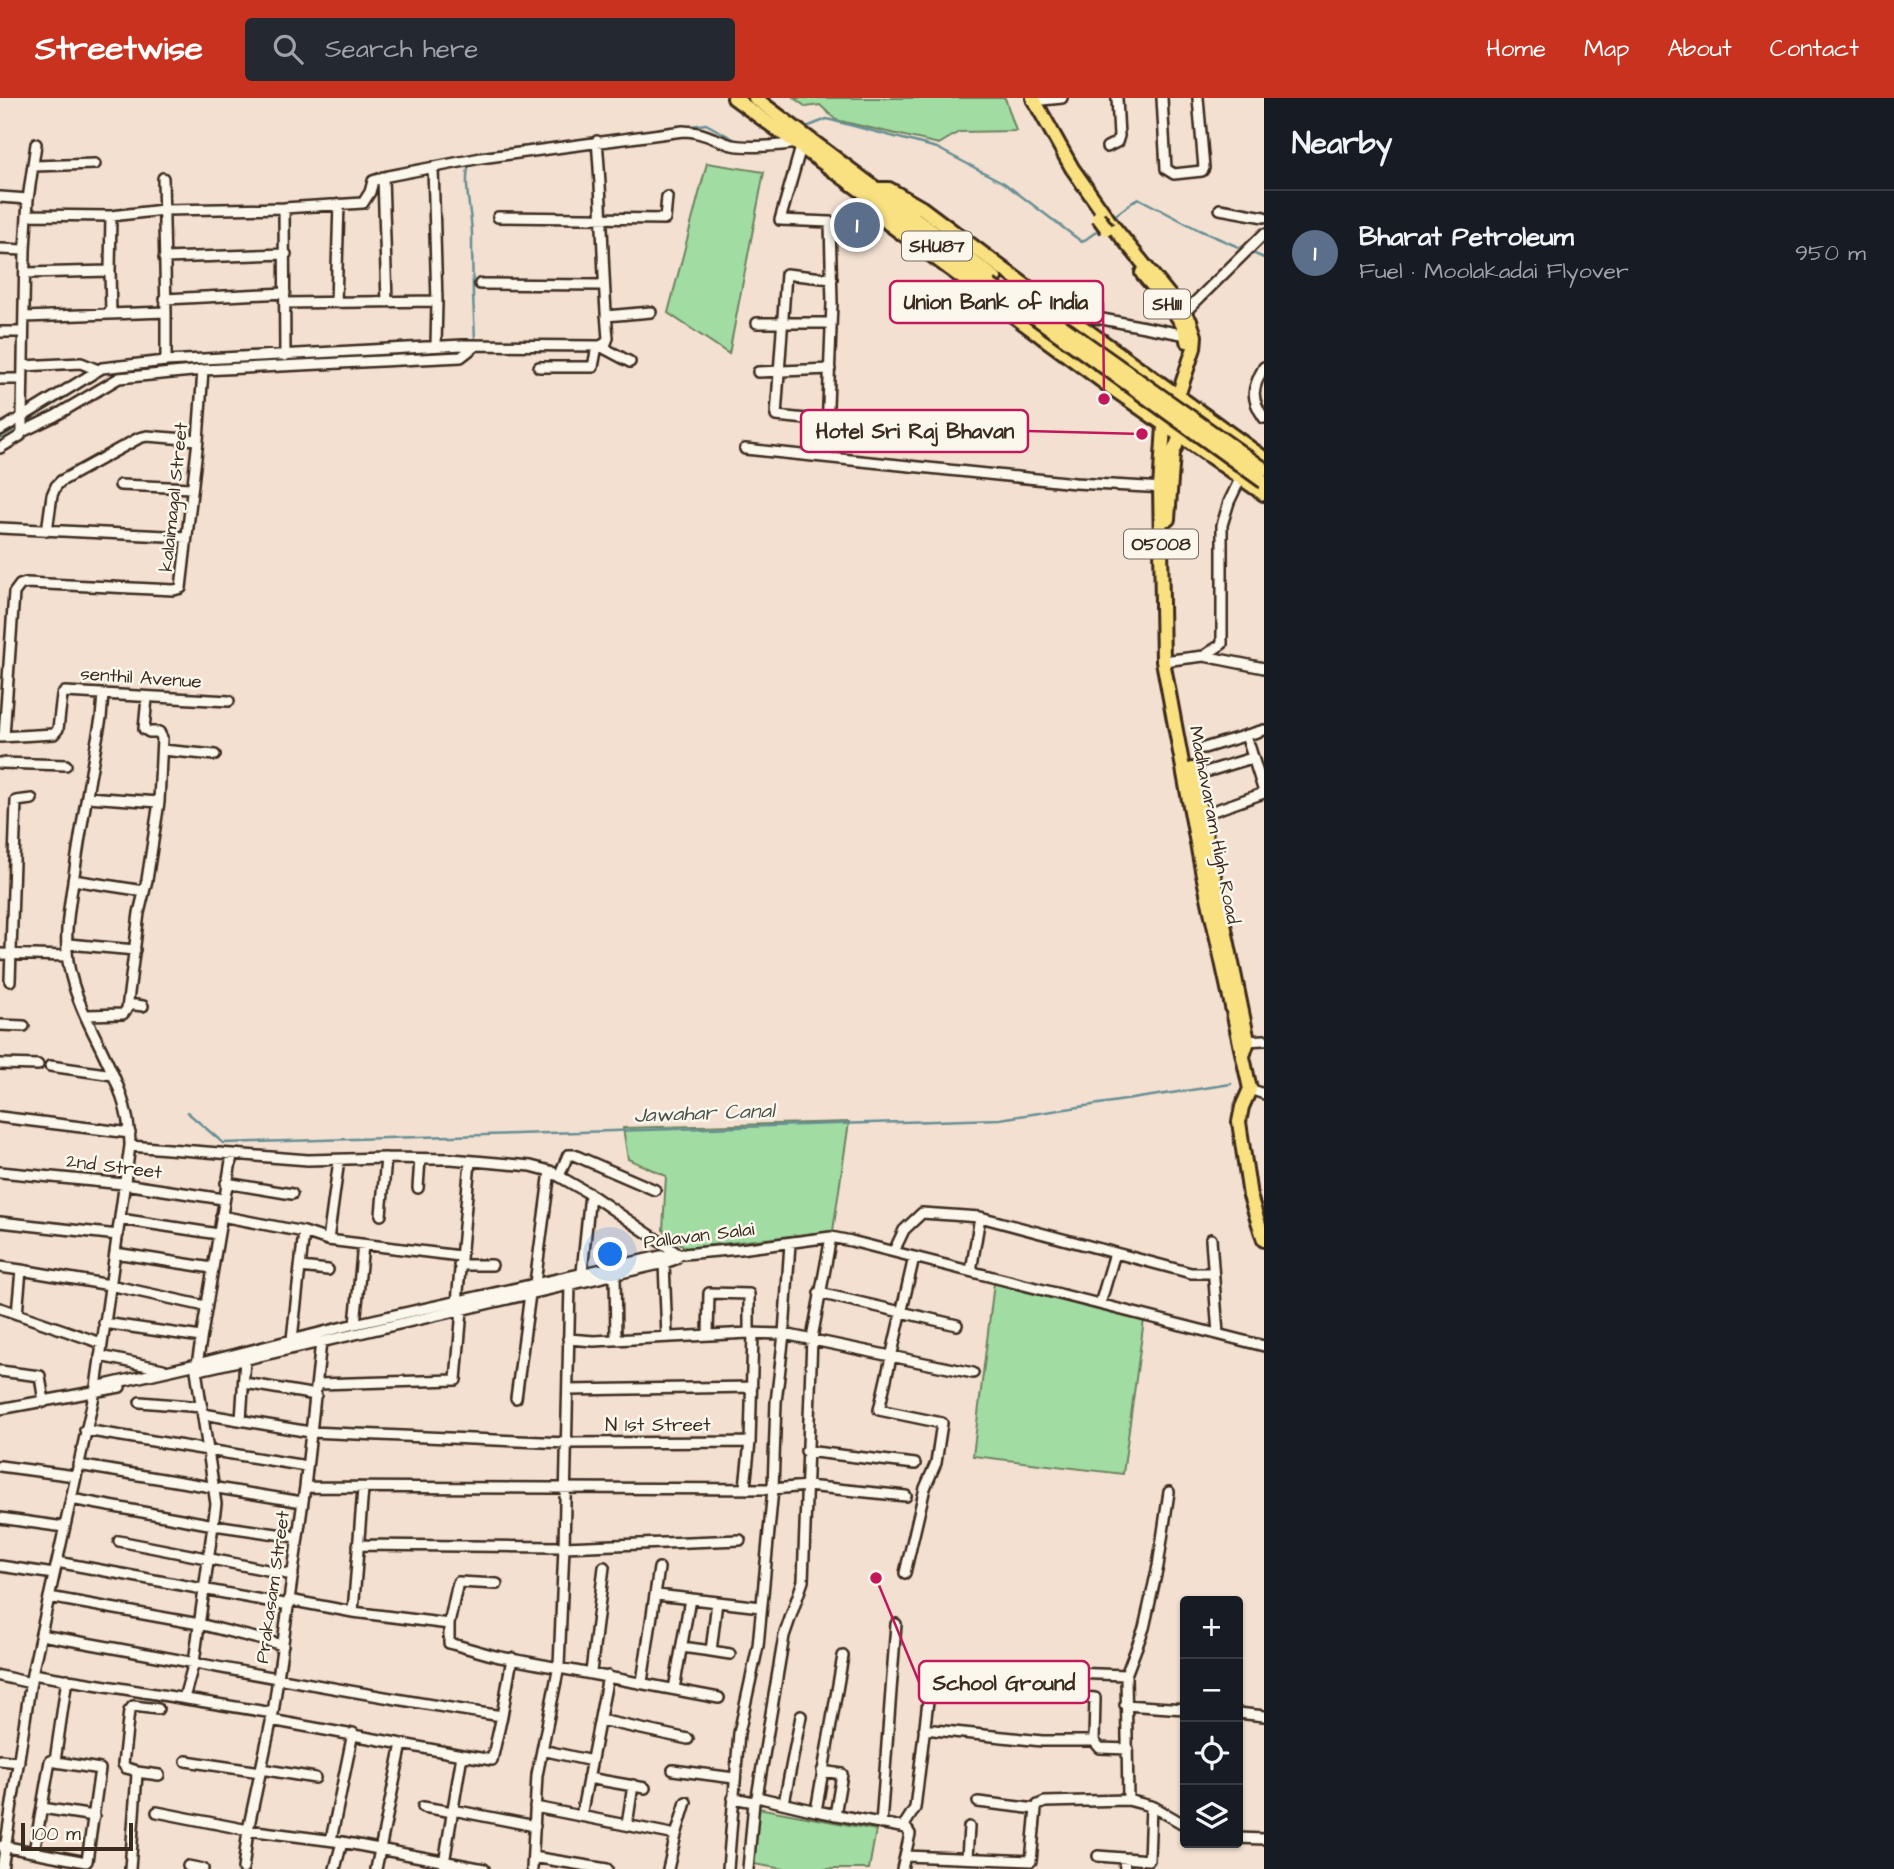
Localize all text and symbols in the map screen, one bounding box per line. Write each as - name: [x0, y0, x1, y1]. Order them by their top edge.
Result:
- search box: [245, 18, 735, 81]
- text: Streetwise: [35, 26, 203, 72]
- icon: search: [269, 30, 307, 68]
- text: Search here: [325, 31, 478, 67]
- text: Home: [1486, 32, 1546, 66]
- text: Map: [1584, 32, 1629, 66]
- text: About: [1667, 32, 1732, 66]
- text: Contact: [1770, 32, 1859, 66]
- text: Nearby: [1292, 123, 1392, 165]
- pin: 1: [834, 199, 880, 251]
- text: Bharat Petroleum: [1359, 219, 1574, 255]
- road number: SHU87: [902, 232, 972, 260]
- text: 1: [1314, 237, 1316, 269]
- text: 950 m: [1795, 237, 1866, 269]
- text: Fuel · Moolakadai Flyover: [1359, 255, 1629, 287]
- callout: Union Bank of India: [890, 281, 1103, 323]
- text: Union Bank of India: [904, 288, 1089, 317]
- road number: SH111: [1144, 289, 1190, 318]
- callout: Hotel Sri Raj Bhavan: [801, 410, 1028, 452]
- text: Hotel Sri Raj Bhavan: [816, 417, 1015, 447]
- street label: kalaimagal Street: [153, 421, 196, 573]
- road number: O5008: [1124, 530, 1198, 559]
- street label: senthil Avenue: [79, 660, 203, 696]
- street label: Madhavaram High Road: [1181, 724, 1246, 927]
- water label: Jawahar Canal: [633, 1096, 777, 1130]
- street label: 2nd Street: [65, 1148, 164, 1186]
- street label: Pallavan Salai: [642, 1216, 756, 1256]
- your location: [593, 1237, 627, 1271]
- street label: N 1st Street: [605, 1412, 711, 1439]
- street label: Prakasam Street: [249, 1509, 297, 1665]
- map controls: [1180, 1596, 1243, 1848]
- button: +: [1180, 1596, 1243, 1659]
- button: −: [1180, 1659, 1243, 1722]
- callout: School Ground: [919, 1661, 1089, 1703]
- text: School Ground: [932, 1669, 1075, 1698]
- button: locate: [1180, 1722, 1243, 1785]
- button: layers: [1180, 1785, 1243, 1848]
- scale bar: [21, 1820, 133, 1852]
- text: 100 m: [32, 1821, 81, 1848]

